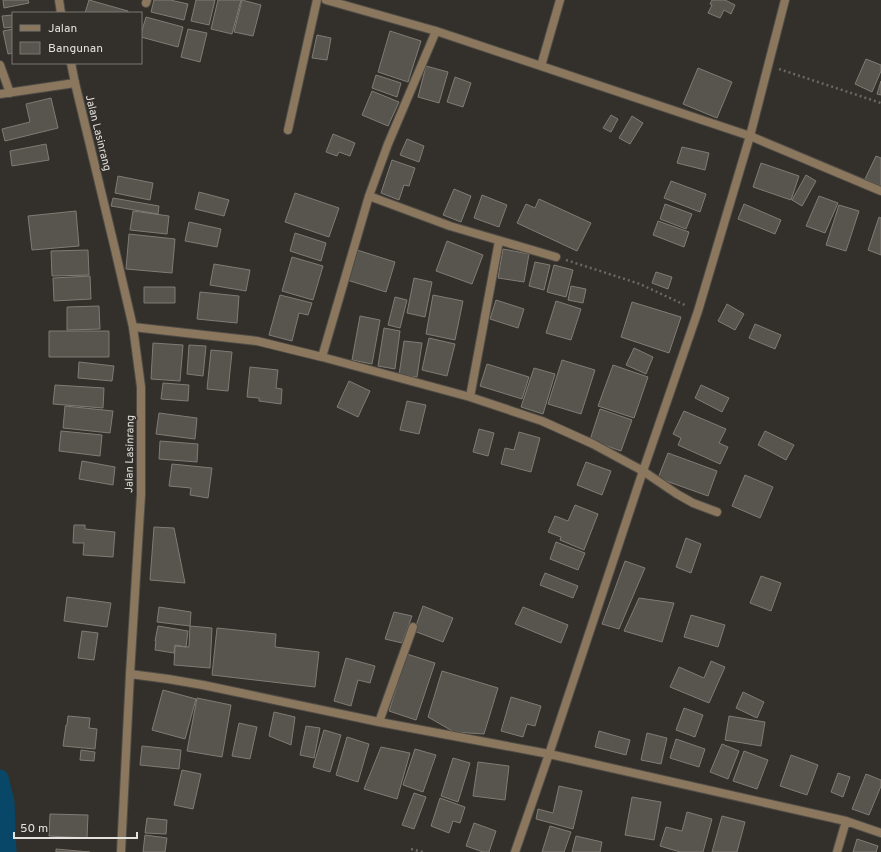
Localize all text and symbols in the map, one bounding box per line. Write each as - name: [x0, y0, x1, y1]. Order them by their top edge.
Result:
- legend: [12, 12, 142, 64]
- text: Jalan: [48, 21, 77, 37]
- text: Bangunan: [48, 41, 103, 57]
- street label: Jalan Lasinrang: [82, 93, 114, 173]
- street label: Jalan Lasinrang: [122, 415, 138, 493]
- scale bar: [14, 814, 137, 840]
- text: 50 m: [20, 821, 48, 837]

